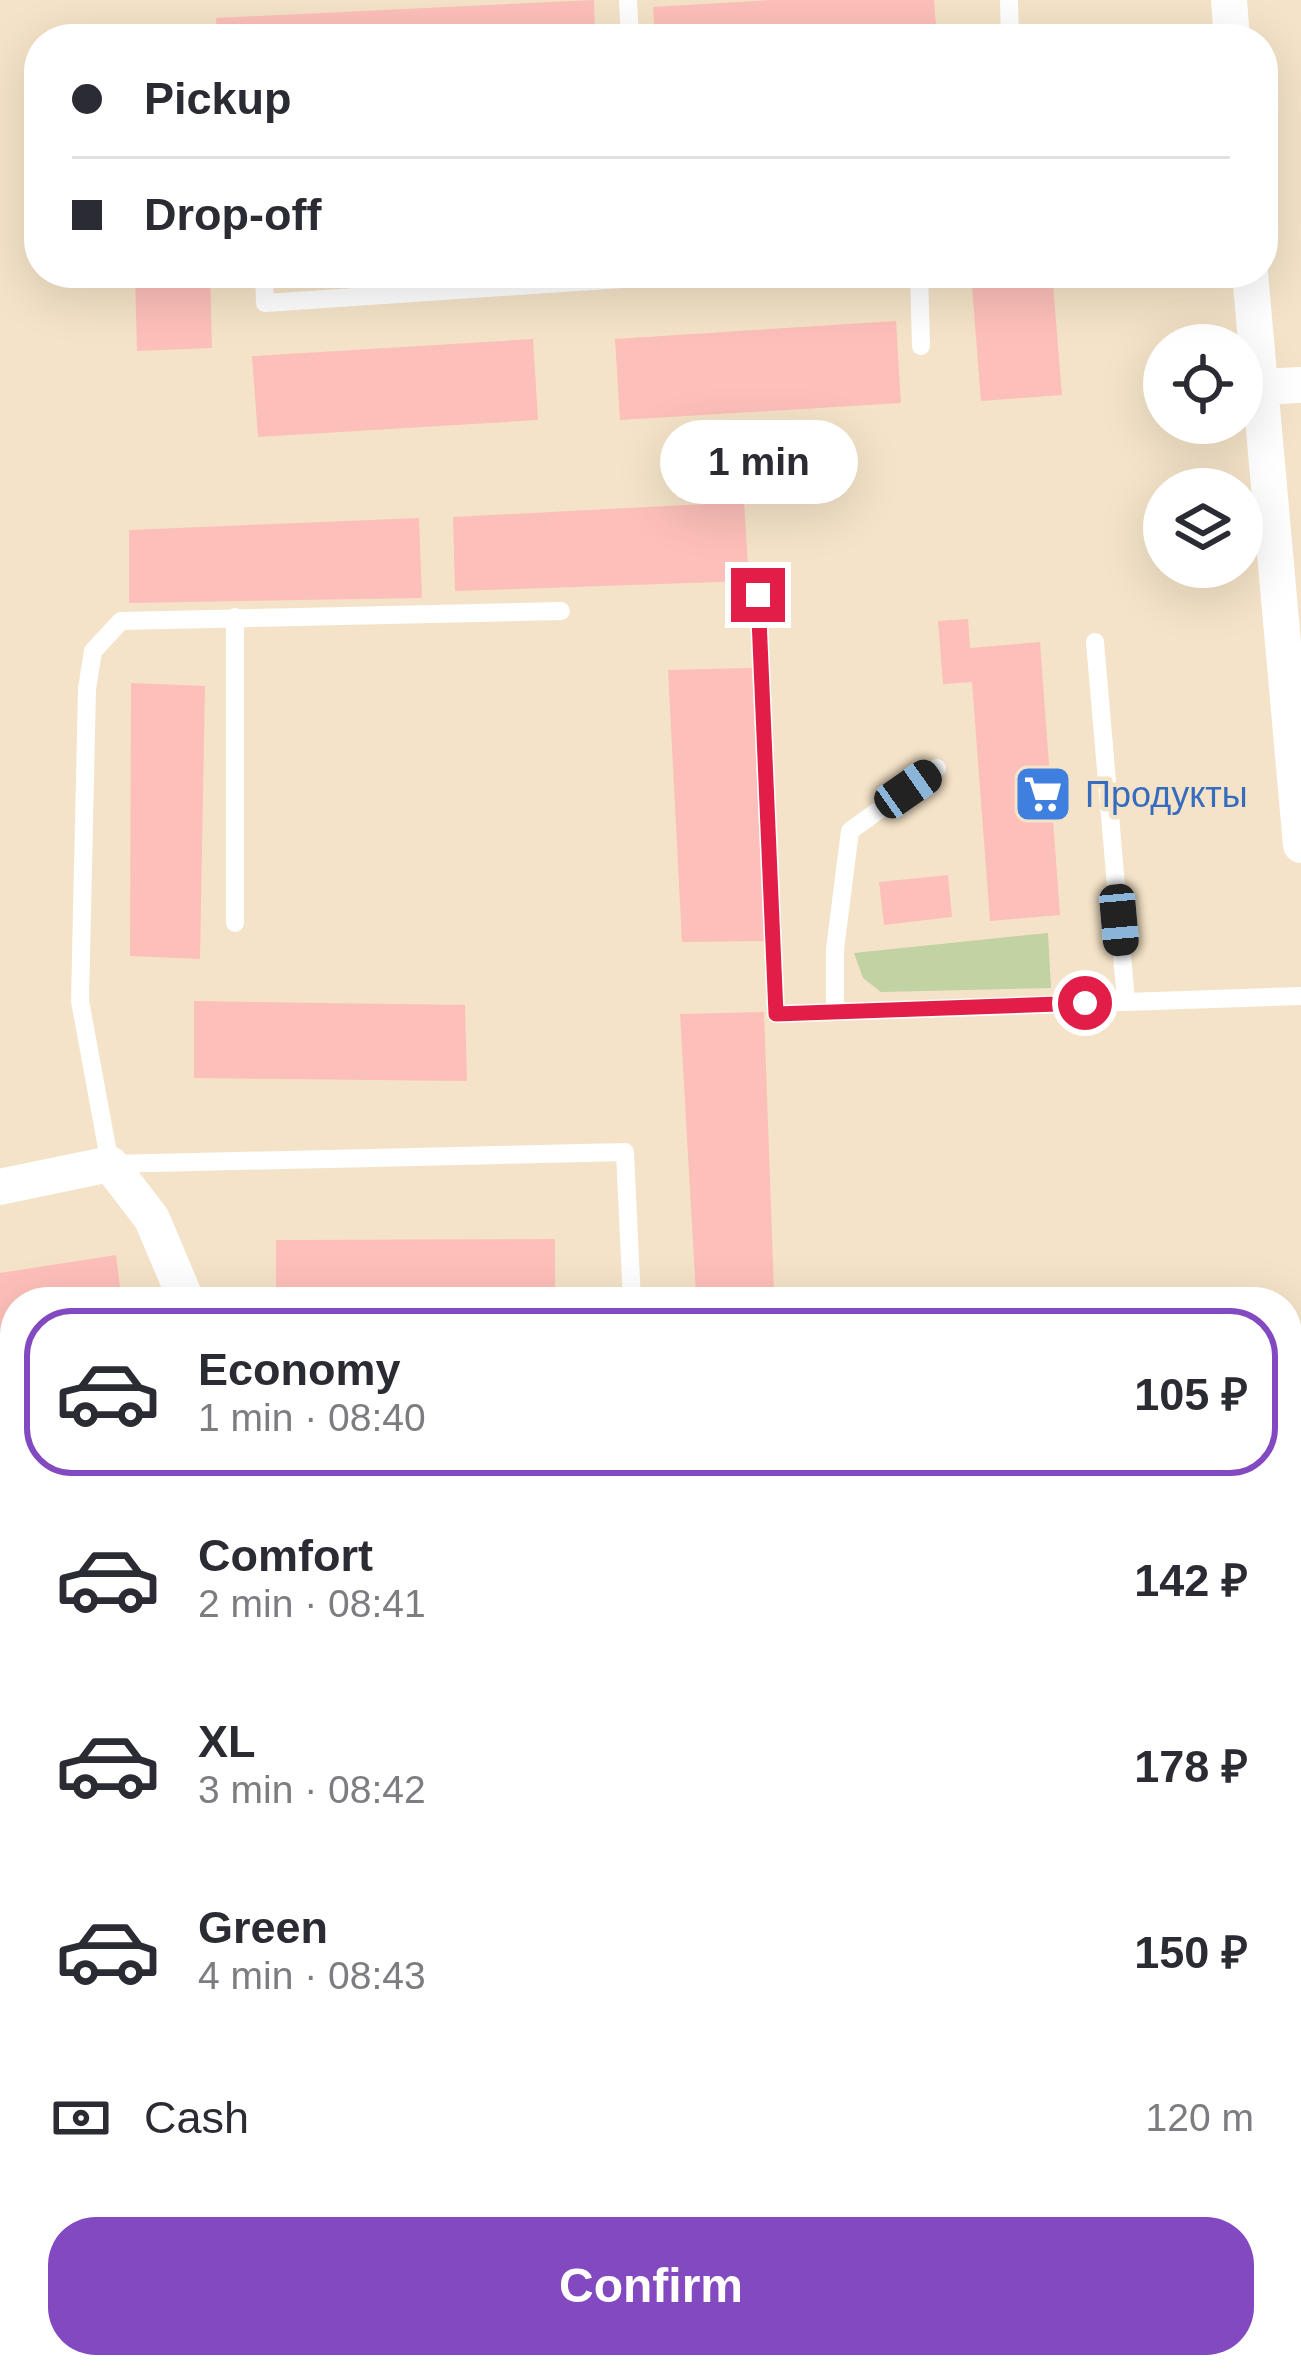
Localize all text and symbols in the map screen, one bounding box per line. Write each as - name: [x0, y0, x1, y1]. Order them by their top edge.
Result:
- text: Pickup: [144, 73, 292, 124]
- text: Drop-off: [144, 189, 321, 240]
- map controls: [1143, 324, 1263, 588]
- button: locate: [1143, 324, 1263, 444]
- callout: 1 min: [659, 421, 857, 505]
- text: 1 min: [708, 440, 810, 483]
- button: layers: [1143, 468, 1263, 588]
- route end: [731, 568, 785, 622]
- car: [868, 754, 948, 824]
- supermarket icon: Продукты: [1012, 763, 1074, 825]
- place label: Продукты: [1085, 774, 1248, 815]
- car: [1098, 883, 1140, 957]
- route start: [1058, 976, 1112, 1030]
- icon: car: [54, 1338, 162, 1446]
- text: Economy: [198, 1344, 401, 1395]
- text: 105 ₽: [1134, 1369, 1248, 1420]
- text: 1 min · 08:40: [198, 1396, 426, 1439]
- icon: car: [54, 1524, 162, 1632]
- text: Comfort: [198, 1530, 373, 1581]
- text: 142 ₽: [1134, 1555, 1248, 1606]
- text: 2 min · 08:41: [198, 1582, 426, 1625]
- icon: car: [54, 1710, 162, 1818]
- text: XL: [198, 1716, 256, 1767]
- text: 178 ₽: [1134, 1741, 1248, 1792]
- text: 3 min · 08:42: [198, 1768, 426, 1811]
- icon: car: [54, 1896, 162, 2004]
- text: Green: [198, 1902, 328, 1953]
- text: 150 ₽: [1134, 1927, 1248, 1978]
- text: 4 min · 08:43: [198, 1954, 426, 1997]
- icon: cash: [48, 2085, 114, 2151]
- text: Cash: [144, 2092, 249, 2143]
- text: 120 m: [1146, 2096, 1254, 2139]
- button: Confirm: [48, 2217, 1254, 2355]

